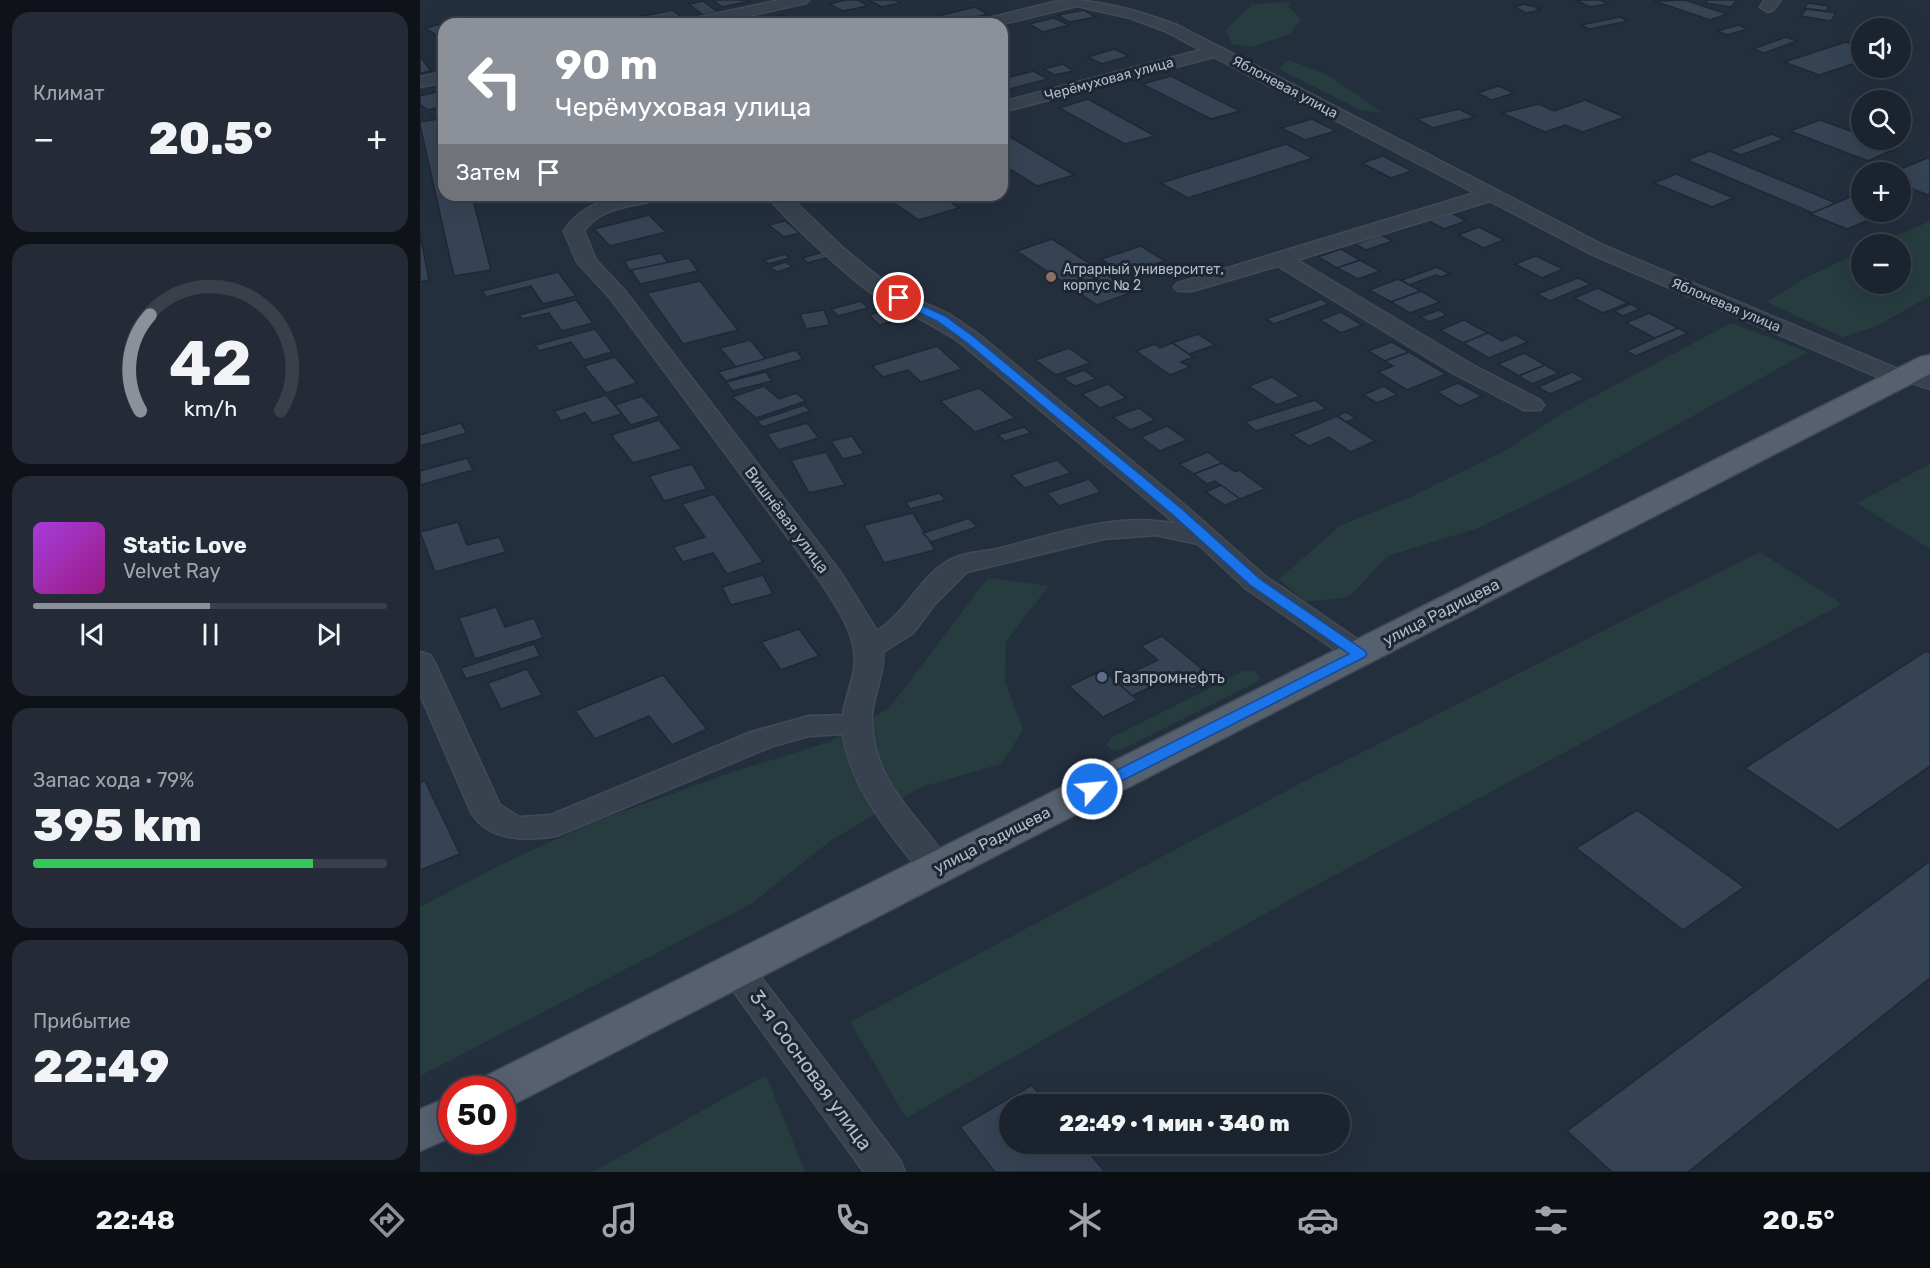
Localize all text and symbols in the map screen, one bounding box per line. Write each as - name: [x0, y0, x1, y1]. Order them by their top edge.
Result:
- map controls: [1851, 18, 1911, 294]
- button: sound: [1851, 18, 1911, 78]
- text: 90 m: [555, 40, 658, 90]
- icon: left: [456, 42, 534, 120]
- street label: Яблоневая улица: [1229, 52, 1341, 122]
- street label: Черёмуховая улица: [1043, 54, 1175, 104]
- text: Климат: [33, 81, 105, 105]
- button: search: [1851, 90, 1911, 150]
- text: Черёмуховая улица: [555, 91, 811, 123]
- text: 20.5°: [148, 112, 273, 165]
- text: −: [33, 119, 54, 158]
- text: +: [366, 119, 387, 158]
- icon: arrive: [532, 156, 565, 189]
- text: Затем: [456, 159, 520, 186]
- button: +: [1851, 162, 1911, 222]
- button: −: [1851, 234, 1911, 294]
- place label: Аграрный университет, корпус № 2: [1063, 261, 1224, 294]
- marker: Аграрный университет, корпус № 2: [1044, 270, 1058, 284]
- pin: [873, 272, 924, 323]
- street label: Яблоневая улица: [1669, 274, 1783, 336]
- icon: arrive: [882, 281, 915, 314]
- text: 42: [168, 327, 252, 401]
- text: km/h: [183, 396, 237, 421]
- street label: Вишнёвая улица: [741, 463, 833, 577]
- text: Static Love: [123, 532, 247, 559]
- text: Velvet Ray: [123, 559, 221, 583]
- street label: улица Радищева: [1380, 574, 1502, 650]
- icon: previous: [76, 618, 109, 651]
- icon: pause: [194, 618, 227, 651]
- icon: next: [312, 618, 345, 651]
- place label: Газпромнефть: [1114, 668, 1225, 687]
- marker: Газпромнефть: [1095, 670, 1109, 684]
- position arrow: [1060, 757, 1124, 821]
- text: Запас хода · 79%: [33, 768, 194, 792]
- text: 395 km: [33, 799, 202, 852]
- street label: улица Радищева: [931, 802, 1053, 878]
- street label: 3-я Сосновая улица: [745, 985, 877, 1155]
- text: Прибытие: [33, 1009, 131, 1033]
- text: 22:49: [33, 1040, 169, 1093]
- speed limit sign: 50: [438, 1076, 516, 1154]
- text: 22:49 · 1 мин · 340 m: [1059, 1110, 1290, 1137]
- icon: directions: [366, 1199, 408, 1241]
- icon: music: [599, 1199, 641, 1241]
- icon: phone: [831, 1199, 873, 1241]
- icon: climate: [1064, 1199, 1106, 1241]
- icon: car: [1297, 1199, 1339, 1241]
- icon: filters: [1530, 1199, 1572, 1241]
- text: 22:48: [95, 1204, 175, 1236]
- text: 20.5°: [1763, 1204, 1835, 1236]

